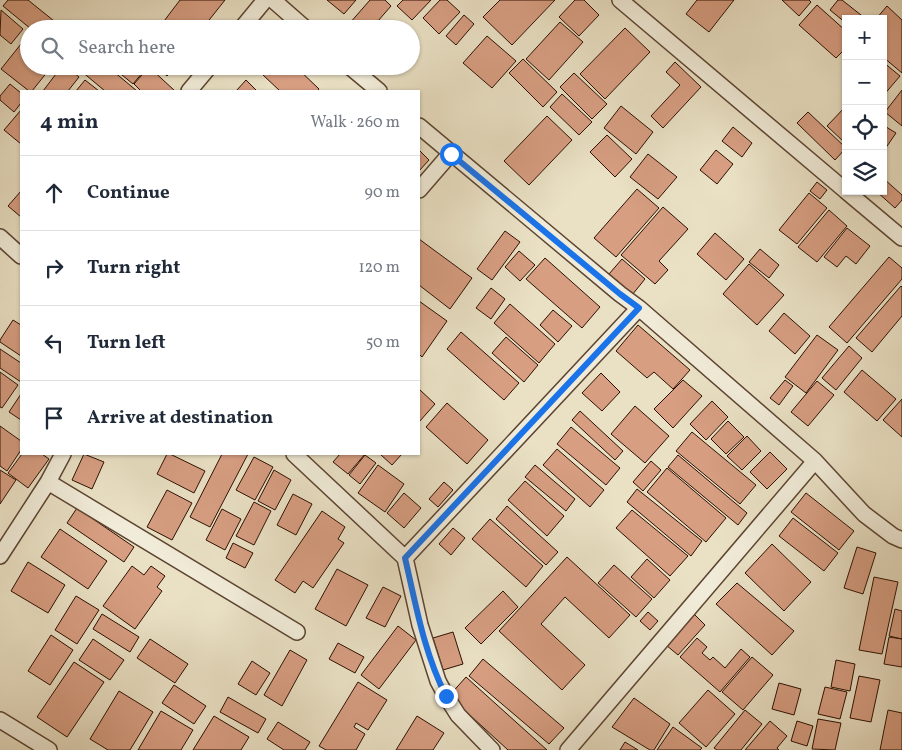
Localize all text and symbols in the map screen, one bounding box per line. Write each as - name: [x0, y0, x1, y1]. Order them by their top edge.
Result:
- map controls: [842, 15, 887, 195]
- button: +: [842, 15, 887, 60]
- search box: [20, 20, 420, 75]
- icon: search: [38, 34, 66, 62]
- text: Search here: [78, 35, 175, 61]
- button: −: [842, 60, 887, 105]
- button: locate: [842, 105, 887, 150]
- text: 4 min: [40, 108, 99, 137]
- text: Walk · 260 m: [310, 112, 400, 134]
- route start: [440, 143, 463, 166]
- button: layers: [842, 150, 887, 195]
- icon: ahead: [40, 179, 68, 207]
- text: Continue: [87, 180, 170, 206]
- text: 90 m: [364, 182, 400, 204]
- icon: right: [40, 254, 68, 282]
- text: Turn right: [87, 255, 180, 281]
- text: 120 m: [358, 257, 400, 279]
- icon: left: [40, 329, 68, 357]
- text: Turn left: [87, 330, 166, 356]
- text: 50 m: [366, 332, 400, 354]
- icon: arrive: [40, 404, 68, 432]
- text: Arrive at destination: [87, 405, 273, 431]
- route end: [435, 685, 458, 708]

